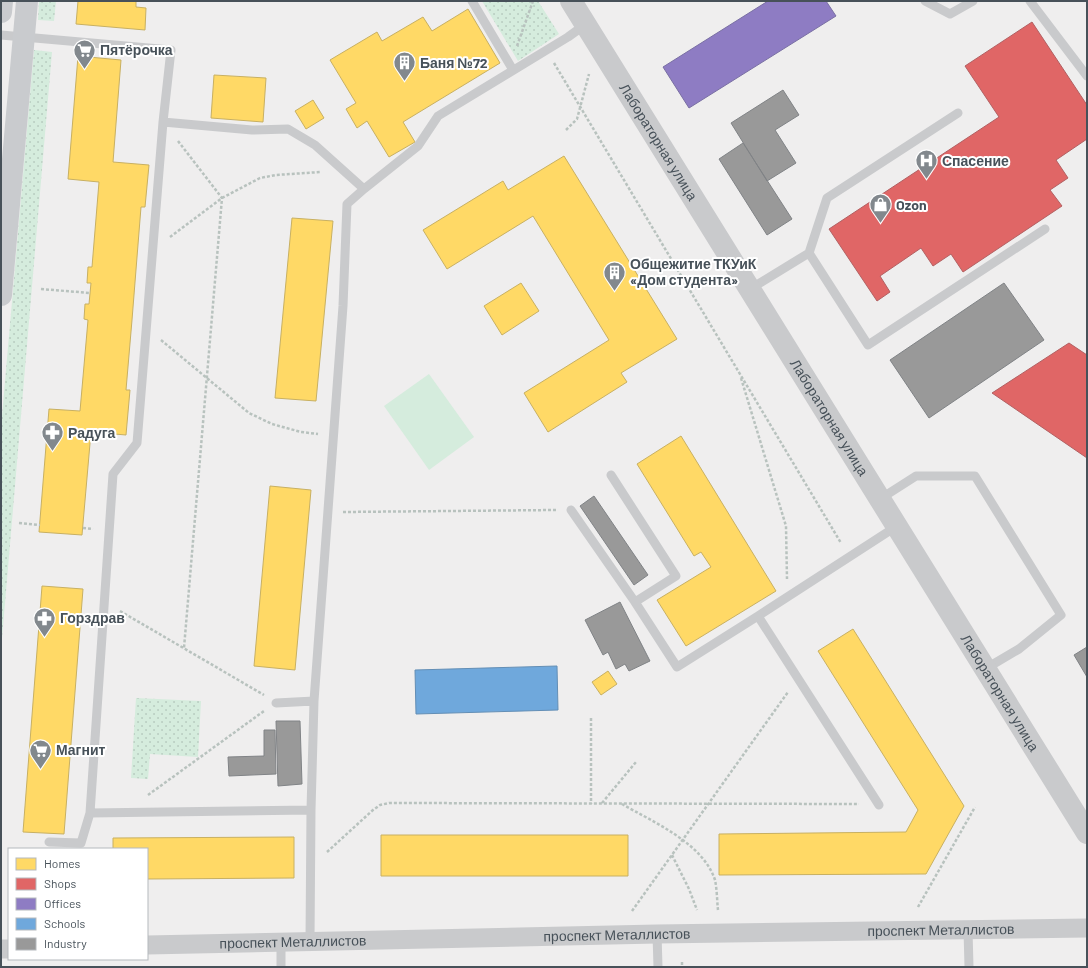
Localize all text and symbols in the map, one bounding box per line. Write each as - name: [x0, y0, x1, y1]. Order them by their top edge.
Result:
- supermarket icon: Пятёрочка: [71, 37, 97, 70]
- place label: Пятёрочка: [100, 41, 173, 58]
- building icon: Баня №72: [392, 50, 418, 83]
- place label: Баня №72: [420, 54, 488, 71]
- street label: Лабораторная улица: [616, 80, 702, 204]
- hospital icon: Спасение: [914, 148, 940, 181]
- place label: Спасение: [942, 152, 1009, 169]
- shop icon: Ozon: [868, 192, 894, 225]
- place label: Ozon: [896, 196, 927, 213]
- place label: Общежитие ТКУиК «Дом студента»: [630, 255, 757, 288]
- building icon: Общежитие ТКУиК «Дом студента»: [601, 259, 627, 292]
- street label: Лабораторная улица: [787, 356, 872, 479]
- pharmacy icon: Радуга: [40, 420, 66, 453]
- place label: Радуга: [68, 424, 116, 441]
- pharmacy icon: Горздрав: [31, 605, 57, 638]
- place label: Горздрав: [60, 609, 125, 626]
- street label: Лабораторная улица: [958, 631, 1043, 754]
- supermarket icon: Магнит: [27, 737, 53, 770]
- place label: Магнит: [56, 741, 106, 758]
- legend: [8, 848, 148, 960]
- text: Homes: [44, 856, 81, 870]
- text: Shops: [44, 876, 77, 890]
- text: Offices: [44, 896, 81, 910]
- text: Schools: [44, 916, 85, 930]
- street label: проспект Металлистов: [867, 920, 1014, 939]
- street label: проспект Металлистов: [543, 925, 690, 944]
- street label: проспект Металлистов: [219, 931, 367, 951]
- text: Industry: [44, 936, 87, 950]

